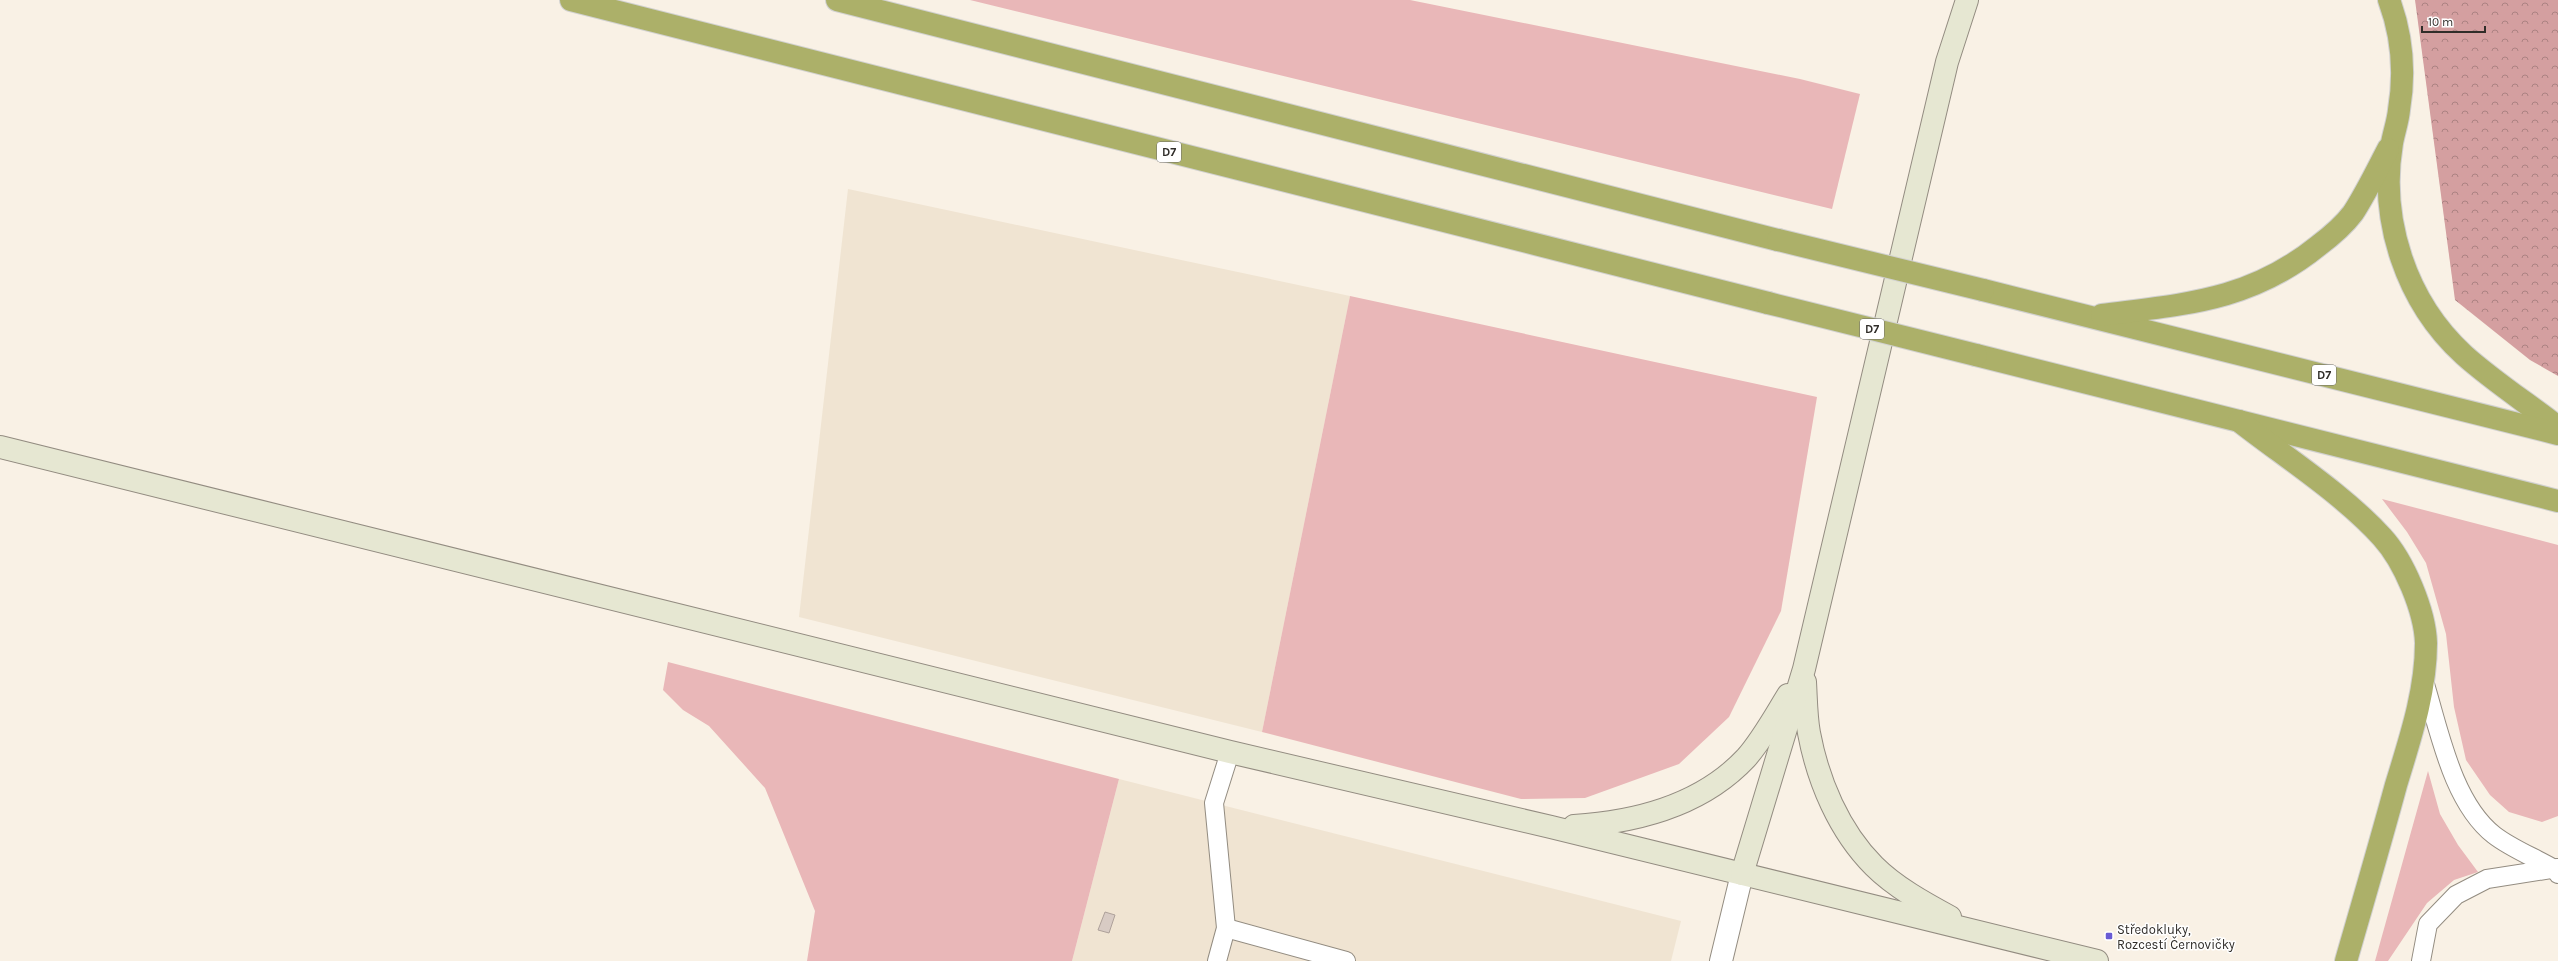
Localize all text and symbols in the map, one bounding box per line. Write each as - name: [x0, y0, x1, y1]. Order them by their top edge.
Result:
- scale bar: [2422, 8, 2485, 34]
- text: 10 m: [2428, 15, 2453, 29]
- road number: D7: [1157, 142, 1181, 162]
- road number: D7: [1860, 319, 1884, 339]
- road number: D7: [2312, 365, 2336, 385]
- place label: Středokluky, Rozcestí Černovičky: [2117, 922, 2235, 952]
- marker: Středokluky, Rozcestí Černovičky: [2104, 931, 2114, 941]

